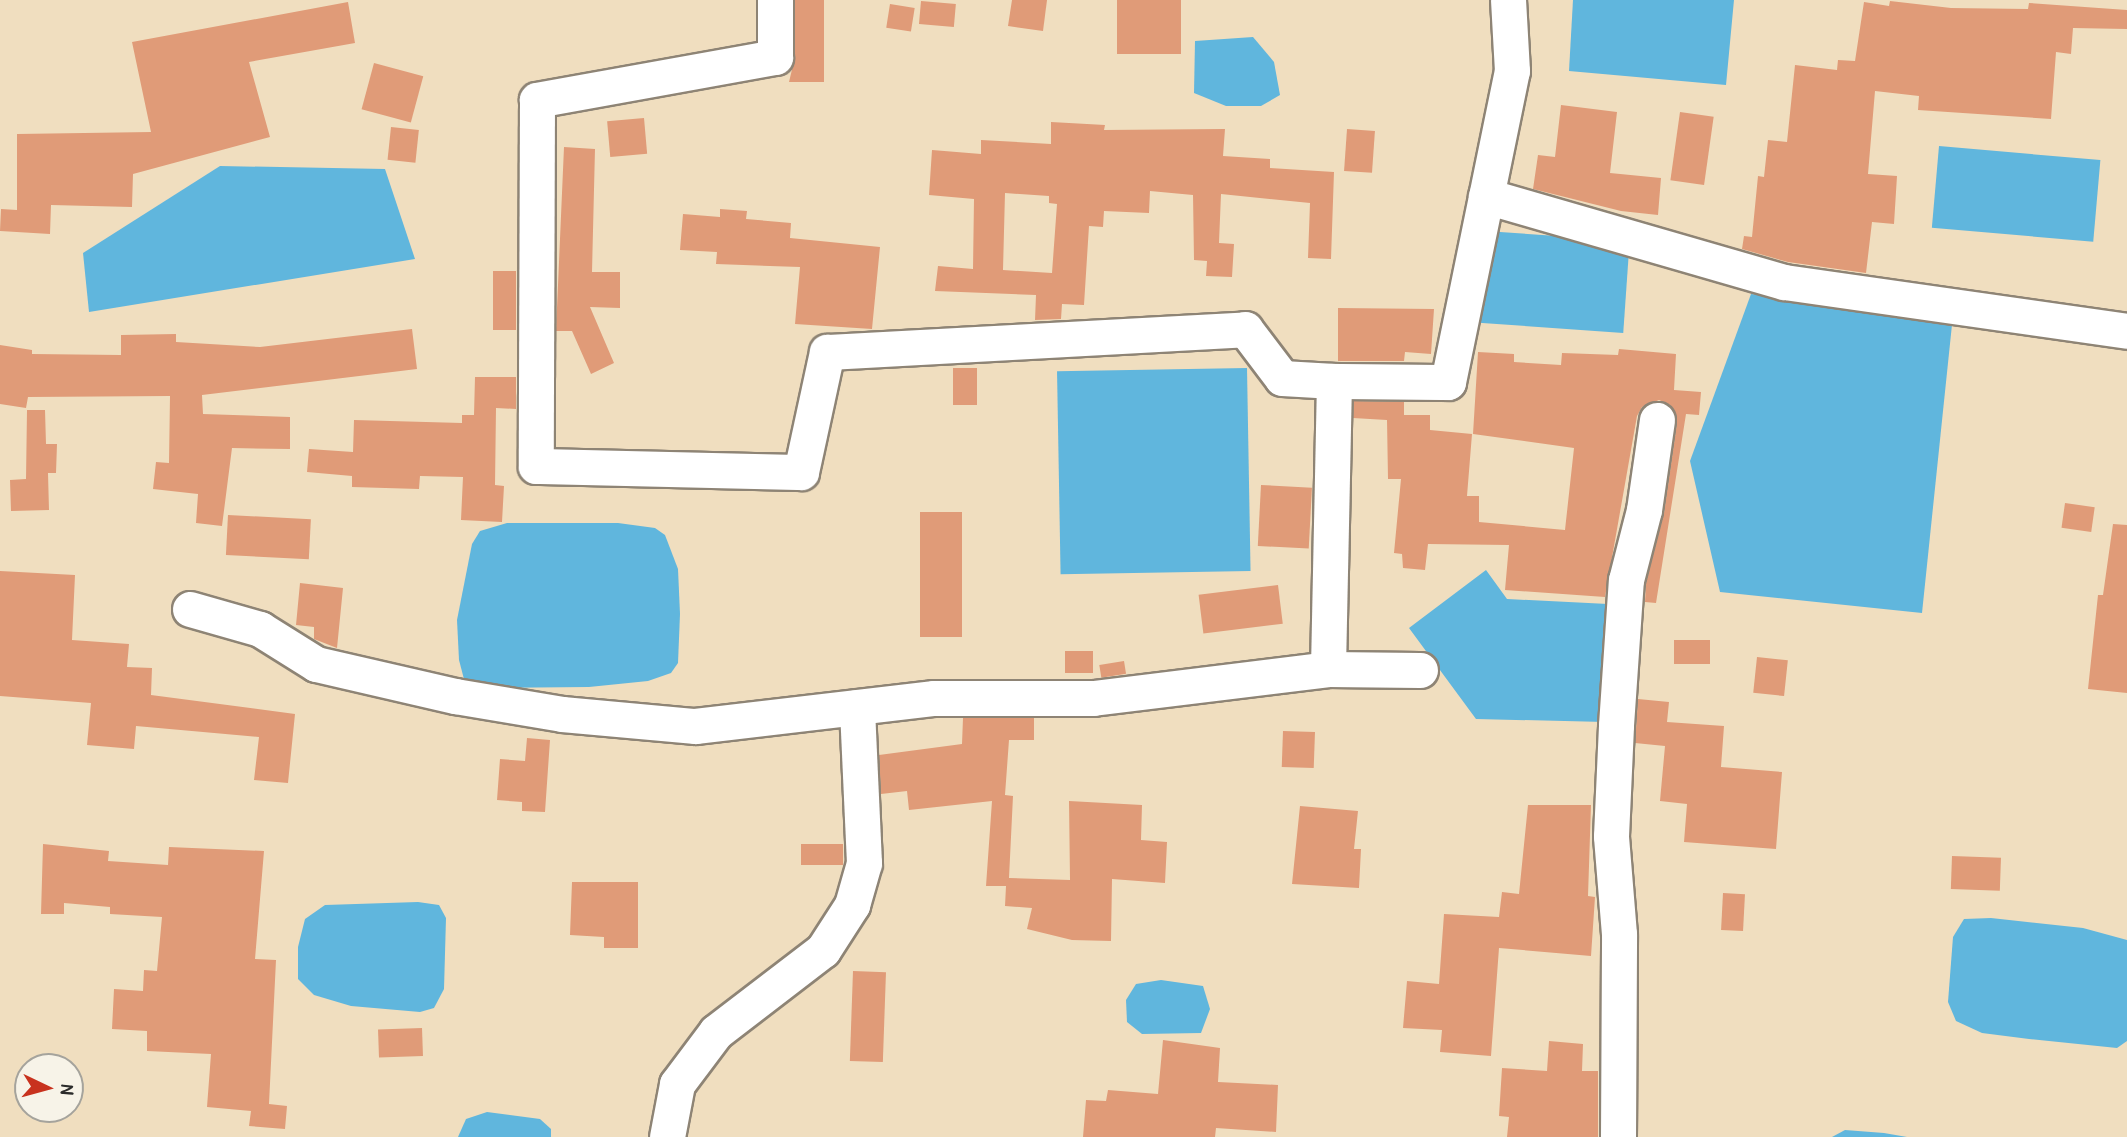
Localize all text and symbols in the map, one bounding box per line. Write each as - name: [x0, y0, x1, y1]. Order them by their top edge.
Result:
- north arrow: [14, 1053, 84, 1123]
- text: N: [55, 1083, 81, 1096]

